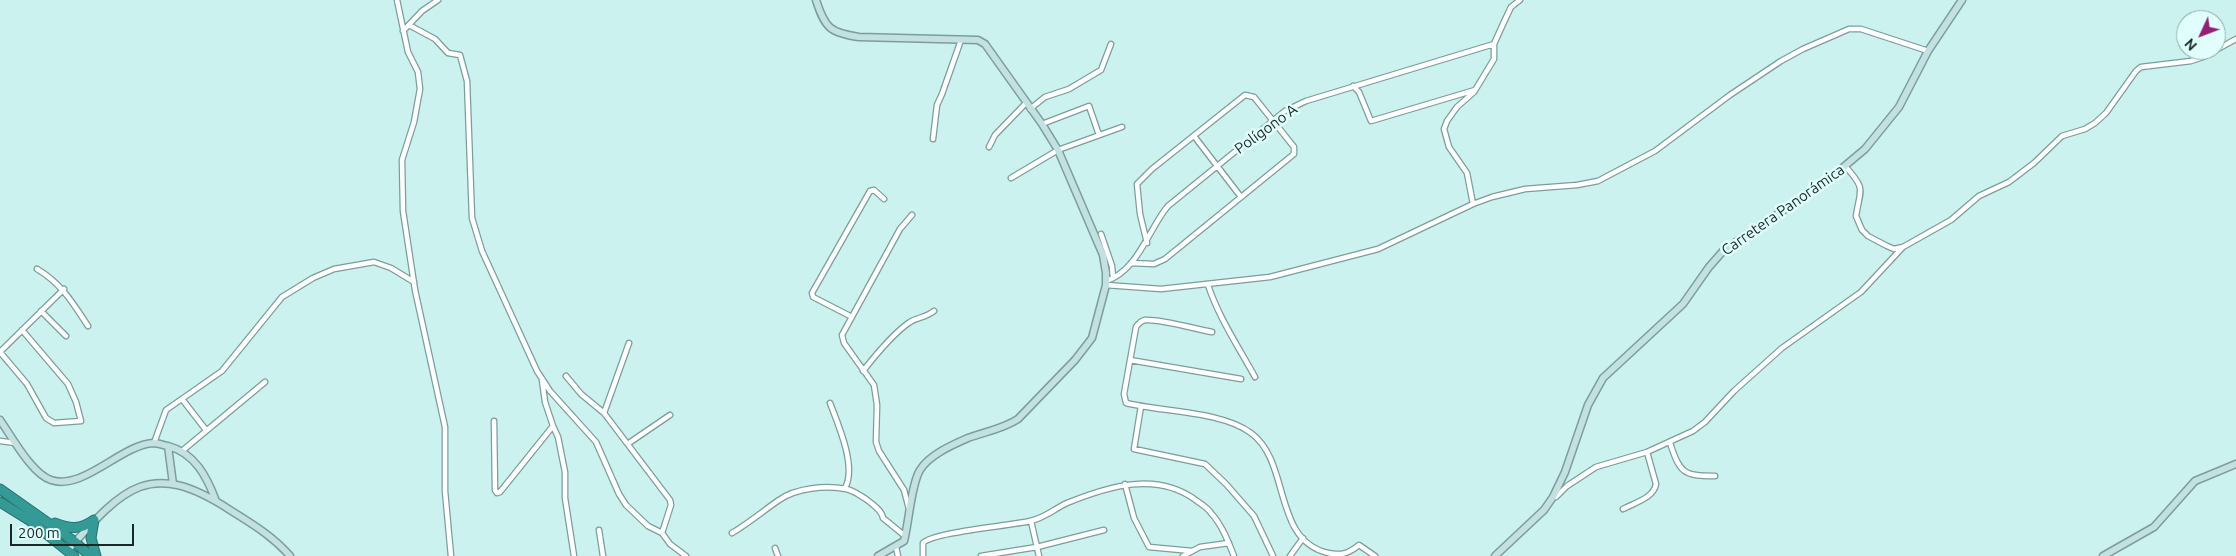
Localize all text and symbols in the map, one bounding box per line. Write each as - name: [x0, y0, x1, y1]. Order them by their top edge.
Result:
- north arrow: [2176, 10, 2226, 60]
- text: N: [2181, 35, 2200, 54]
- street label: Polígono A: [1231, 100, 1301, 158]
- street label: Carretera Panorámica: [1718, 161, 1848, 259]
- scale bar: [12, 514, 136, 546]
- text: 200 m: [18, 524, 60, 541]

